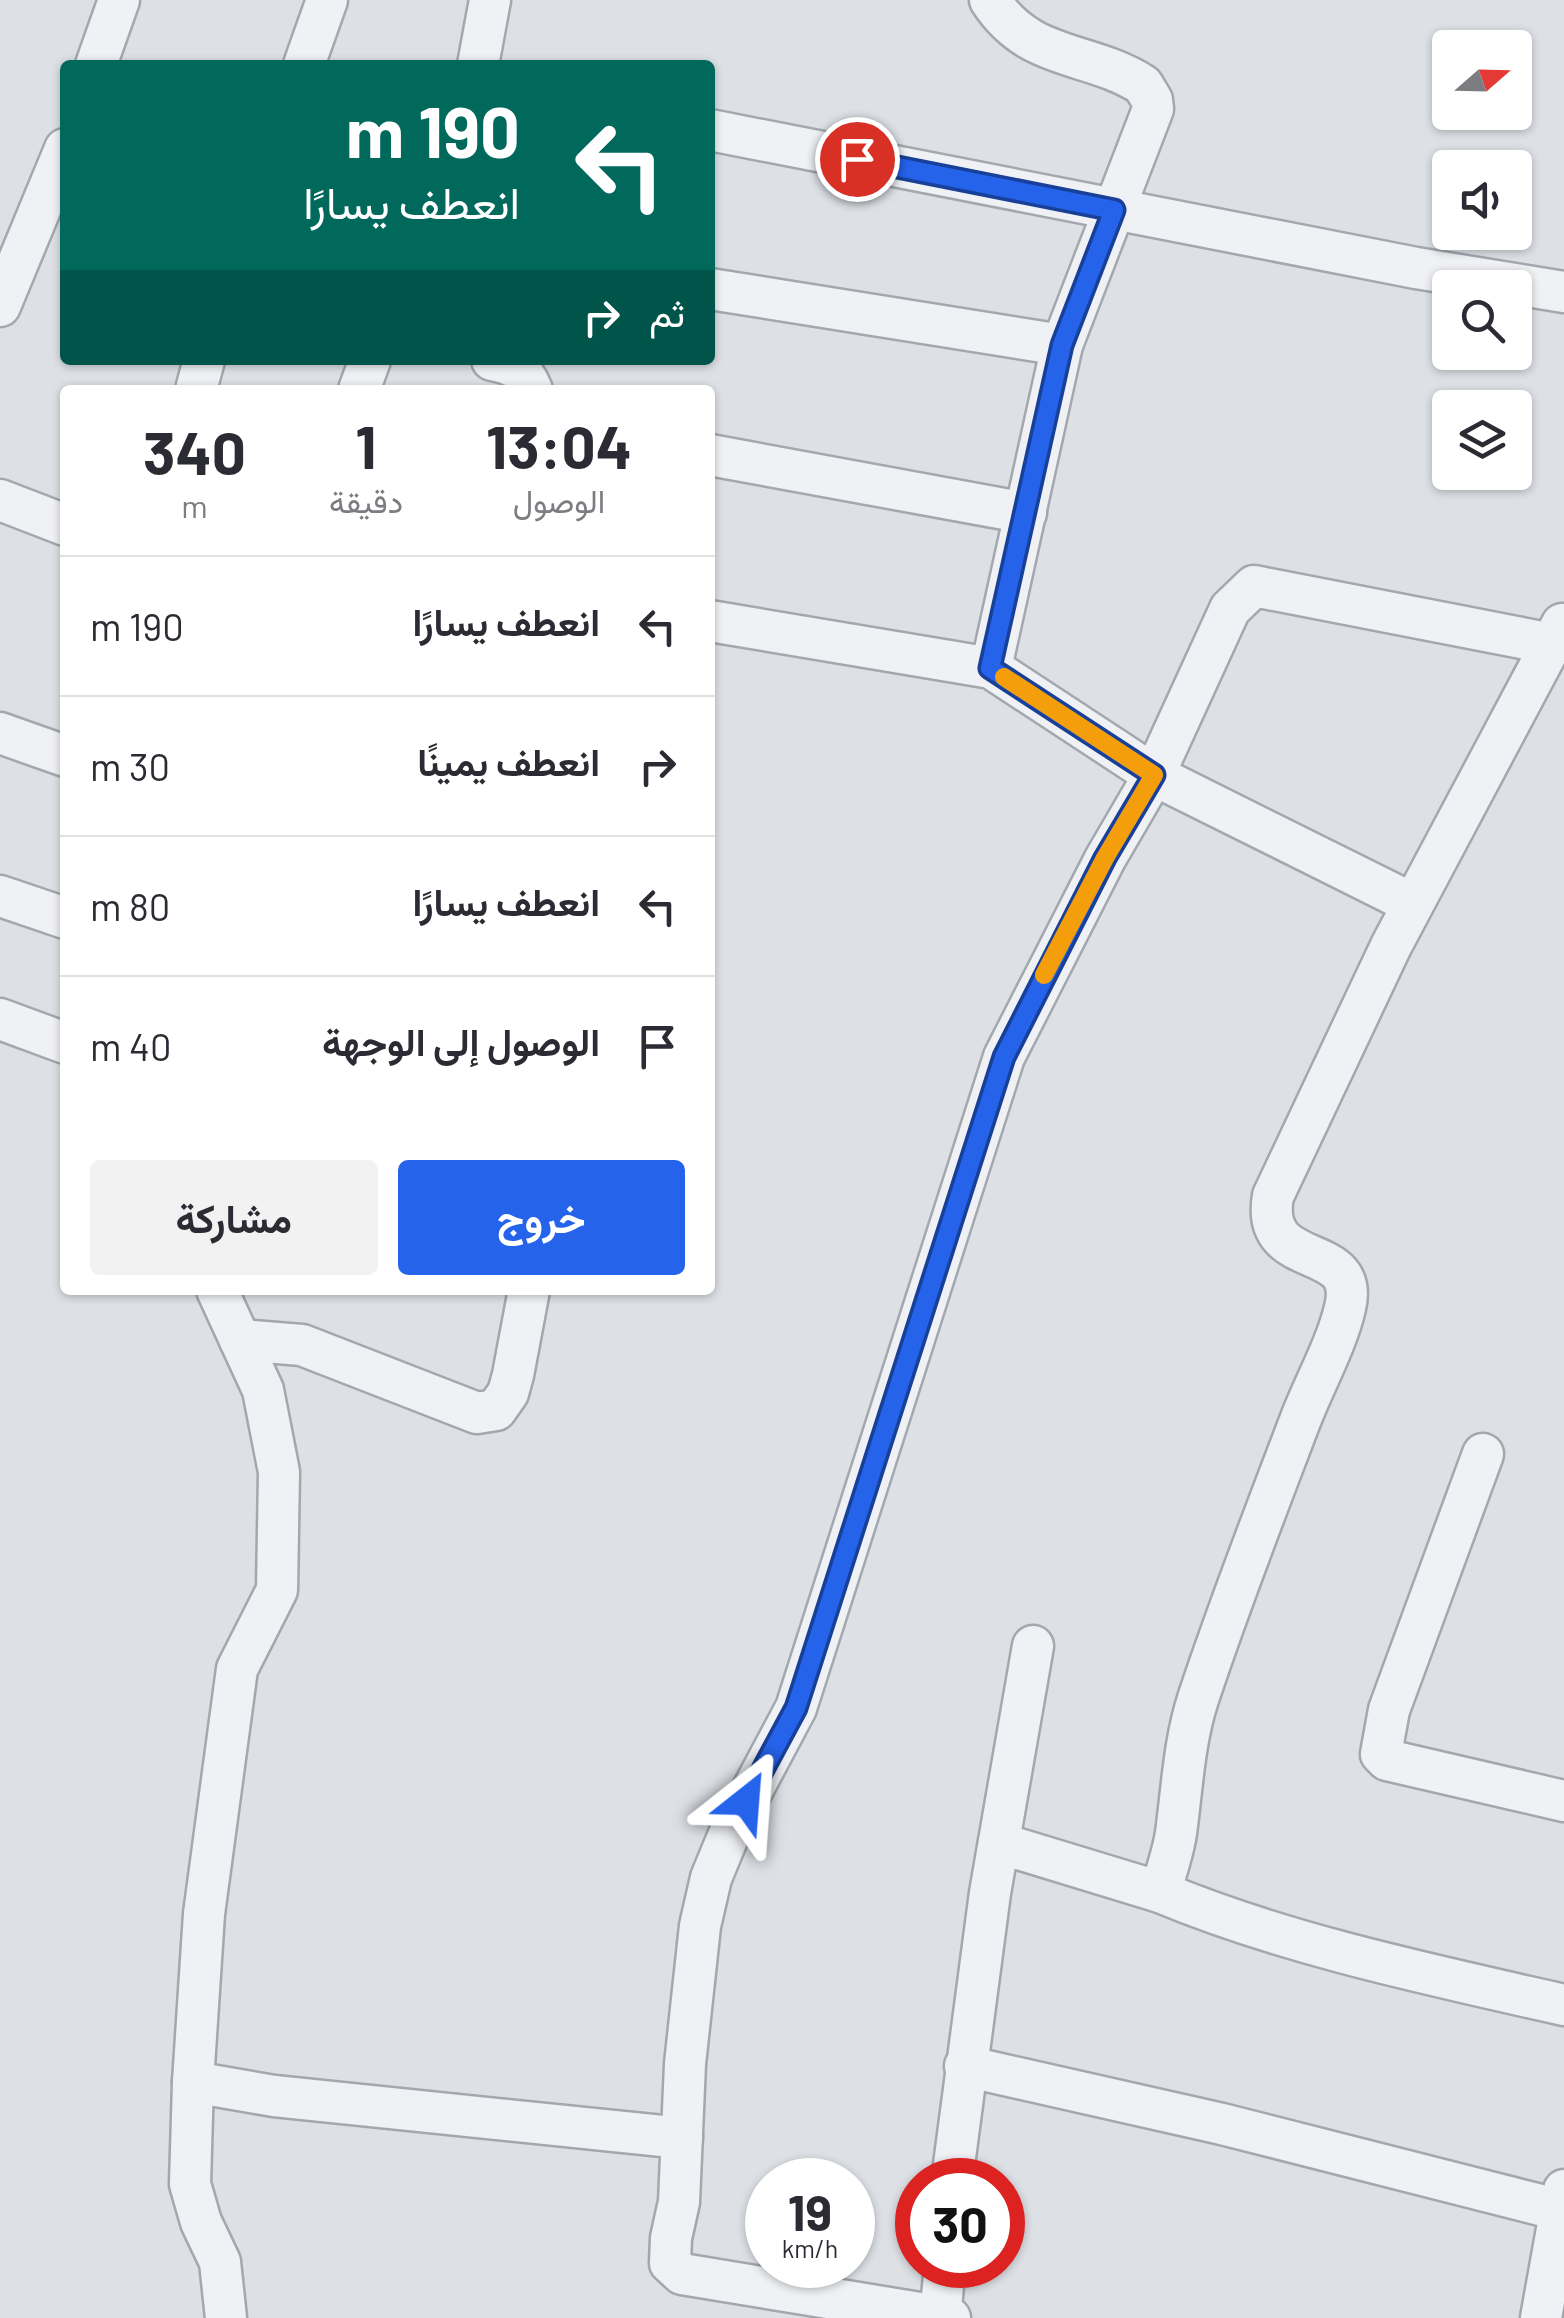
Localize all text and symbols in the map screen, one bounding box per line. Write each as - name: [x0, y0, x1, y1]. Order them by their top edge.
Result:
- north arrow: [1432, 30, 1532, 130]
- map controls: [1432, 30, 1532, 490]
- text: 190 m: [346, 88, 520, 172]
- icon: left: [555, 100, 685, 230]
- pin: [815, 117, 900, 202]
- icon: arrive: [830, 132, 885, 187]
- button: sound: [1432, 150, 1532, 250]
- text: انعطف يسارًا: [303, 174, 520, 228]
- button: search: [1432, 270, 1532, 370]
- text: ثم: [649, 289, 685, 335]
- icon: right: [574, 290, 629, 345]
- button: layers: [1432, 390, 1532, 490]
- text: 1: [355, 409, 377, 481]
- text: 13:04: [486, 409, 632, 481]
- text: 340: [143, 415, 246, 487]
- text: دقيقة: [329, 481, 403, 519]
- text: الوصول: [513, 481, 605, 519]
- text: m: [181, 486, 208, 524]
- text: انعطف يسارًا: [413, 598, 600, 644]
- icon: left: [630, 599, 685, 654]
- text: 190 m: [90, 603, 184, 649]
- text: انعطف يمينًا: [417, 738, 600, 784]
- icon: right: [630, 739, 685, 794]
- text: 30 m: [90, 743, 170, 789]
- text: انعطف يسارًا: [413, 878, 600, 924]
- icon: left: [630, 879, 685, 934]
- text: 80 m: [90, 883, 170, 929]
- text: الوصول إلى الوجهة: [322, 1018, 600, 1064]
- icon: arrive: [630, 1019, 685, 1074]
- text: 40 m: [90, 1023, 171, 1069]
- button: مشاركة: [90, 1160, 378, 1275]
- button: خروج: [398, 1160, 685, 1275]
- position arrow: [694, 1749, 798, 1853]
- speed limit sign: 30: [895, 2158, 1025, 2288]
- text: 19: [788, 2181, 832, 2241]
- text: km/h: [782, 2233, 838, 2263]

